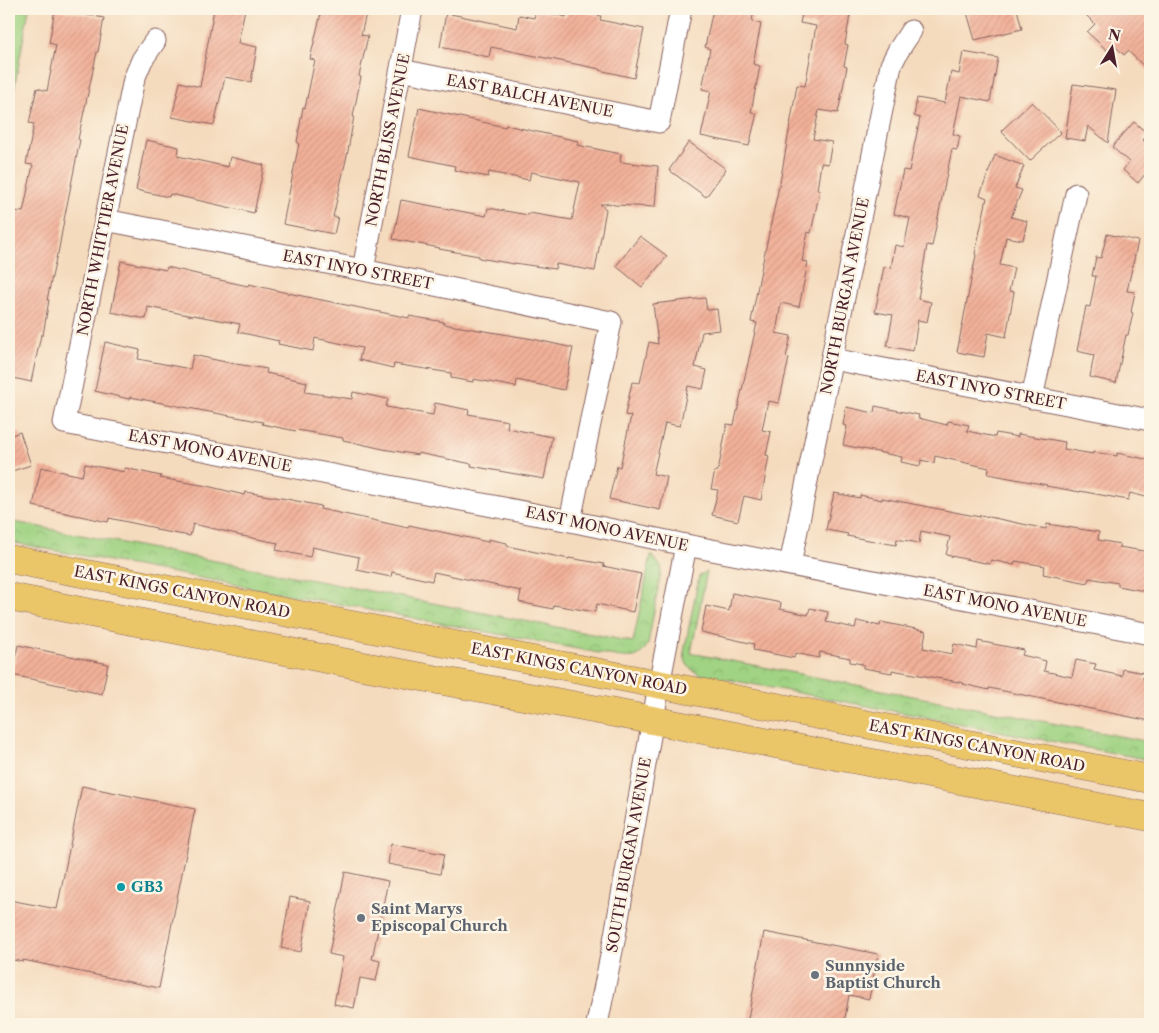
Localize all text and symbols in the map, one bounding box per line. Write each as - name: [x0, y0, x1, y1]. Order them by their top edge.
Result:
- north arrow: [1086, 22, 1136, 72]
- text: N: [1107, 25, 1122, 45]
- street label: NORTH BLISS AVENUE: [361, 52, 414, 228]
- street label: EAST BALCH AVENUE: [445, 70, 615, 121]
- street label: NORTH WHITTIER AVENUE: [73, 122, 132, 337]
- street label: NORTH BURGAN AVENUE: [816, 196, 873, 396]
- street label: EAST INYO STREET: [281, 246, 436, 294]
- street label: EAST INYO STREET: [914, 366, 1069, 414]
- street label: EAST MONO AVENUE: [127, 425, 293, 476]
- street label: EAST MONO AVENUE: [524, 502, 690, 555]
- street label: EAST KINGS CANYON ROAD: [72, 561, 292, 622]
- street label: EAST MONO AVENUE: [922, 580, 1088, 631]
- street label: EAST KINGS CANYON ROAD: [469, 638, 689, 699]
- street label: EAST KINGS CANYON ROAD: [867, 715, 1087, 776]
- street label: SOUTH BURGAN AVENUE: [602, 756, 655, 954]
- place label: GB3: [131, 877, 163, 896]
- marker: GB3: [115, 881, 127, 893]
- place label: Saint Marys Episcopal Church: [371, 899, 508, 935]
- marker: Saint Marys Episcopal Church: [355, 912, 367, 924]
- place label: Sunnyside Baptist Church: [825, 956, 942, 992]
- marker: Sunnyside Baptist Church: [809, 969, 821, 981]

